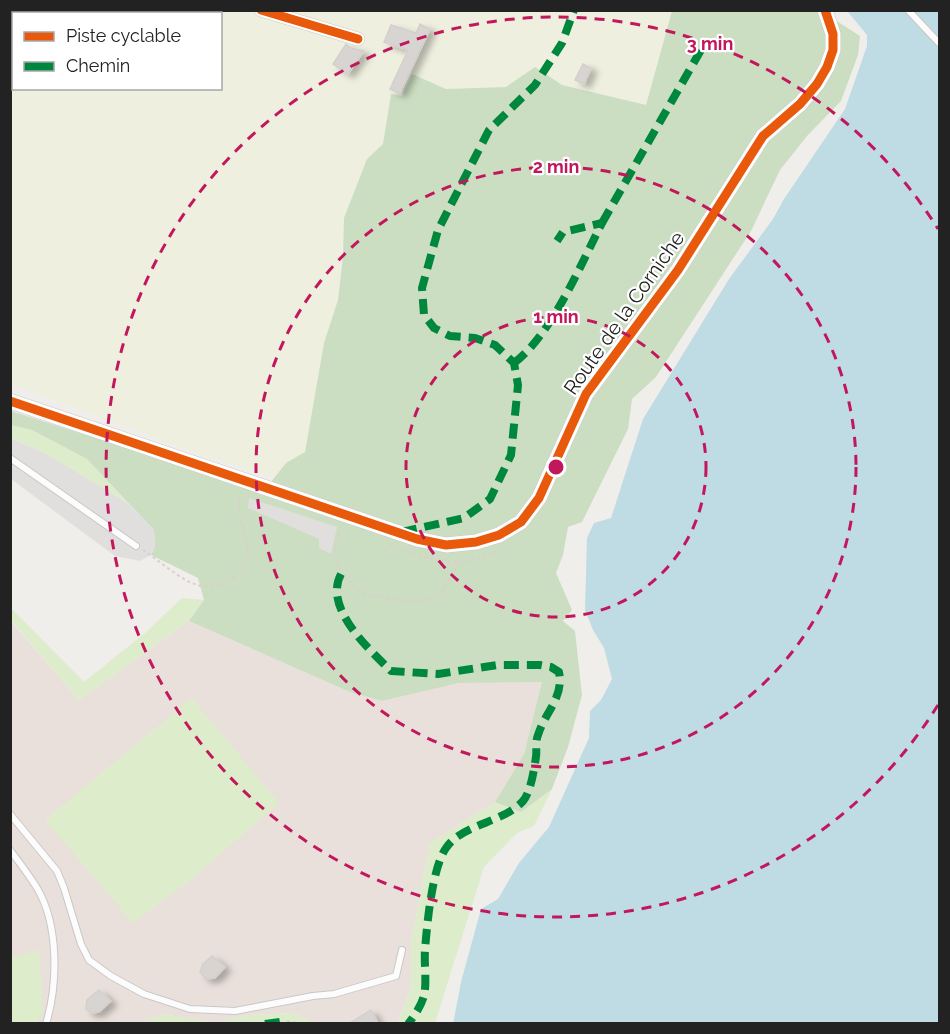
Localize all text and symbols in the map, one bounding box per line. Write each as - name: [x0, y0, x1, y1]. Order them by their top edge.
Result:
- legend: [12, 12, 222, 90]
- text: Piste cyclable: [66, 25, 182, 46]
- text: 3 min: [687, 33, 733, 54]
- text: Chemin: [66, 55, 130, 76]
- text: 2 min: [533, 156, 579, 177]
- street label: Route de la Corniche: [559, 227, 690, 399]
- text: 1 min: [533, 306, 579, 327]
- centre of rings: [546, 457, 566, 477]

